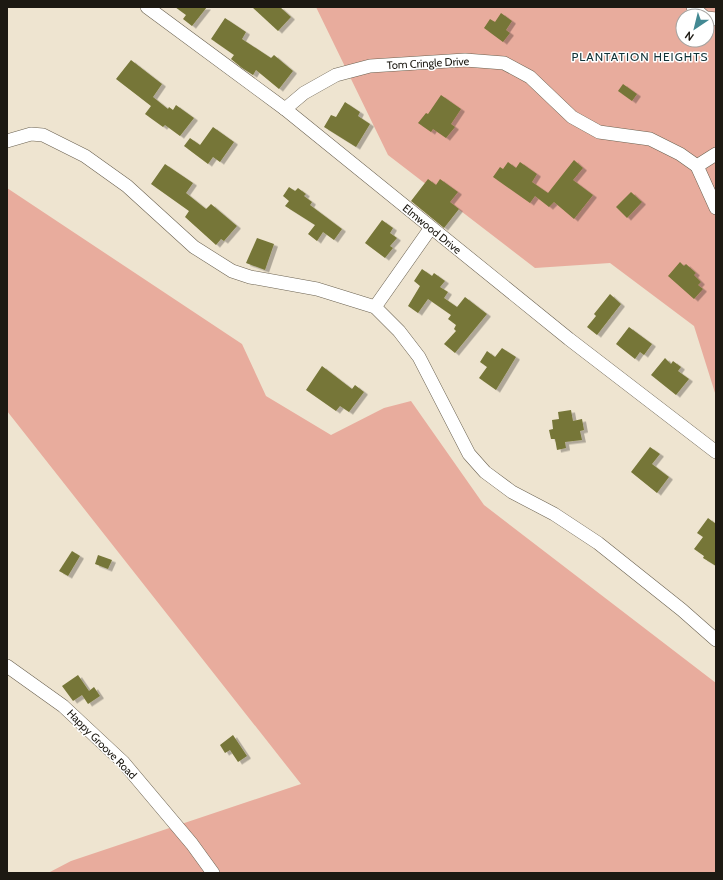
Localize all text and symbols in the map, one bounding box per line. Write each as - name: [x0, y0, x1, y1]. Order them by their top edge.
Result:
- north arrow: [675, 8, 715, 48]
- text: N: [682, 28, 696, 44]
- district label: PLANTATION HEIGHTS: [571, 49, 709, 64]
- street label: Tom Cringle Drive: [386, 54, 470, 72]
- street label: Elmwood Drive: [400, 201, 464, 257]
- street label: Happy Groove Road: [64, 706, 140, 782]

